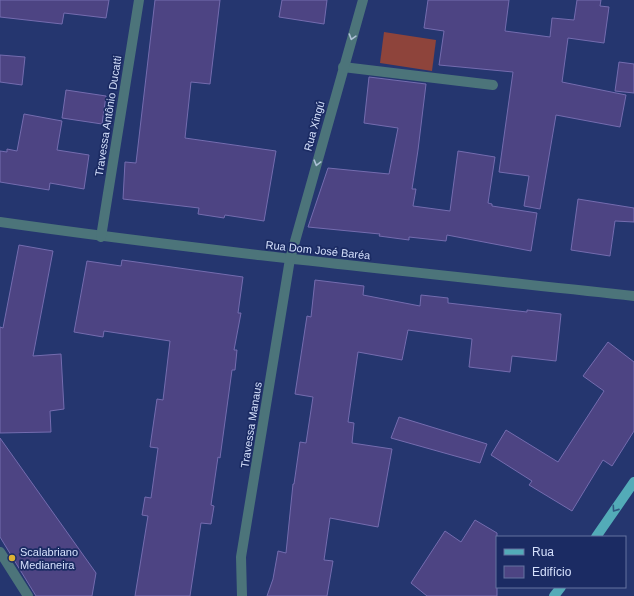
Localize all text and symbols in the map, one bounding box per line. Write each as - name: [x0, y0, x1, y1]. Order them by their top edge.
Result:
- one-way arrow: [348, 34, 357, 41]
- street label: Travessa Antônio Ducatti: [93, 55, 123, 177]
- street label: Rua Xingú: [302, 100, 326, 152]
- one-way arrow: [313, 159, 322, 166]
- street label: Rua Dom José Baréa: [265, 239, 372, 262]
- street label: Travessa Manaus: [238, 381, 264, 469]
- one-way arrow: [613, 505, 620, 512]
- legend: [496, 536, 626, 588]
- text: Rua: [532, 545, 554, 559]
- place label: Scalabriano Medianeira: [20, 546, 78, 571]
- marker: Scalabriano Medianeira: [7, 553, 17, 563]
- text: Edifício: [532, 565, 572, 579]

